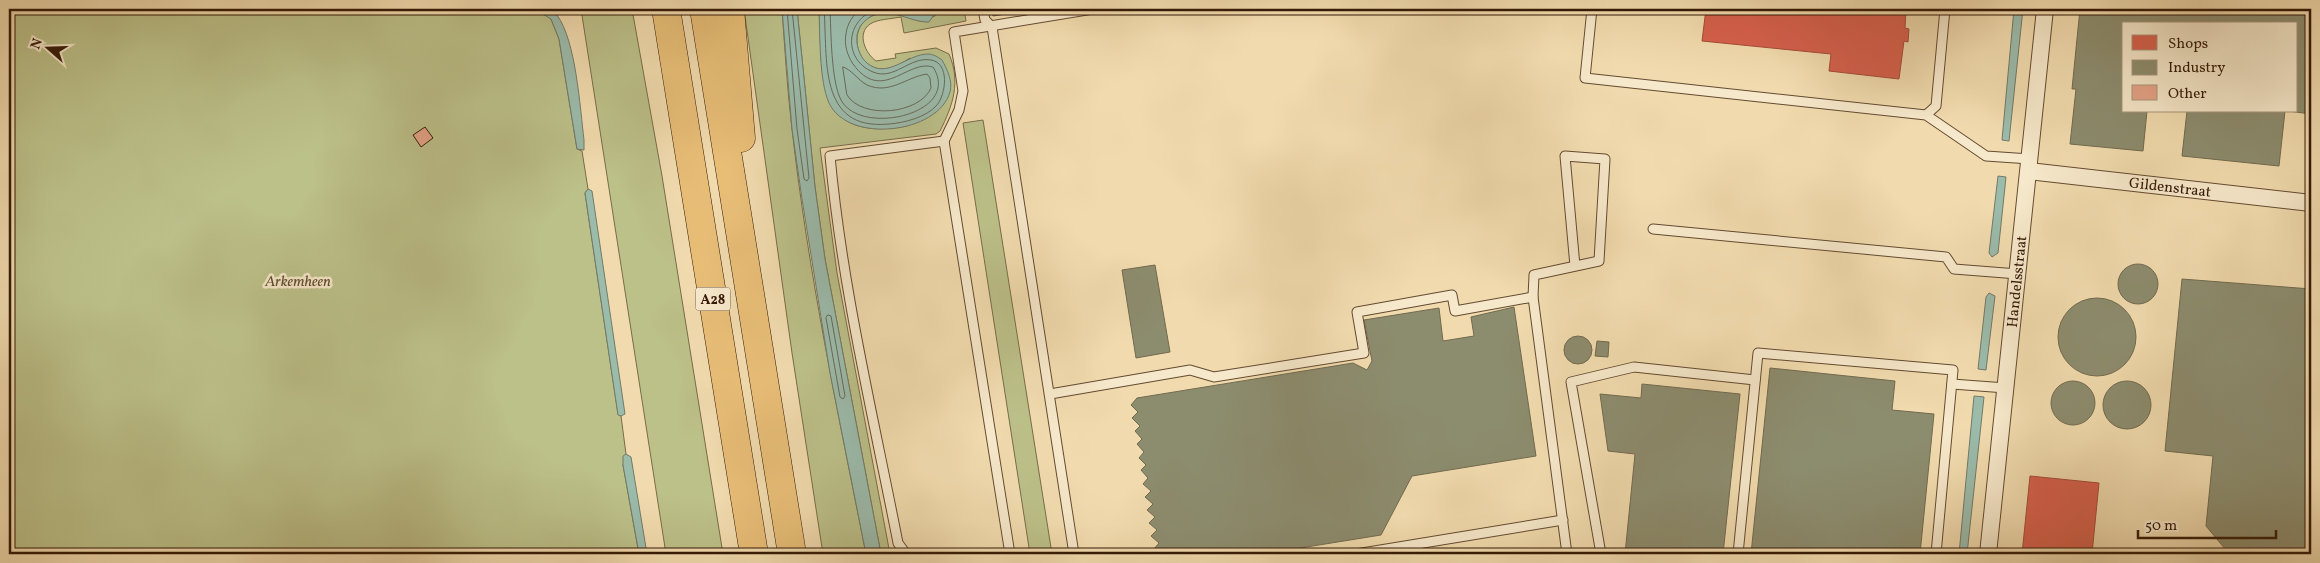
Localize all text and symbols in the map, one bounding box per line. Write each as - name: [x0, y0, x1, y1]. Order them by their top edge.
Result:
- north arrow: [22, 22, 72, 72]
- legend: [2122, 22, 2298, 112]
- text: Shops: [2168, 34, 2208, 55]
- text: N: [27, 36, 48, 52]
- text: Industry: [2168, 58, 2225, 79]
- text: Other: [2168, 84, 2207, 105]
- street label: Gildenstraat: [2128, 173, 2212, 204]
- street label: Handelsstraat: [2003, 235, 2033, 329]
- park label: Arkemheen: [264, 272, 331, 293]
- road number: A28: [696, 288, 730, 310]
- scale bar: [2138, 508, 2275, 540]
- text: 50 m: [2145, 516, 2177, 537]

